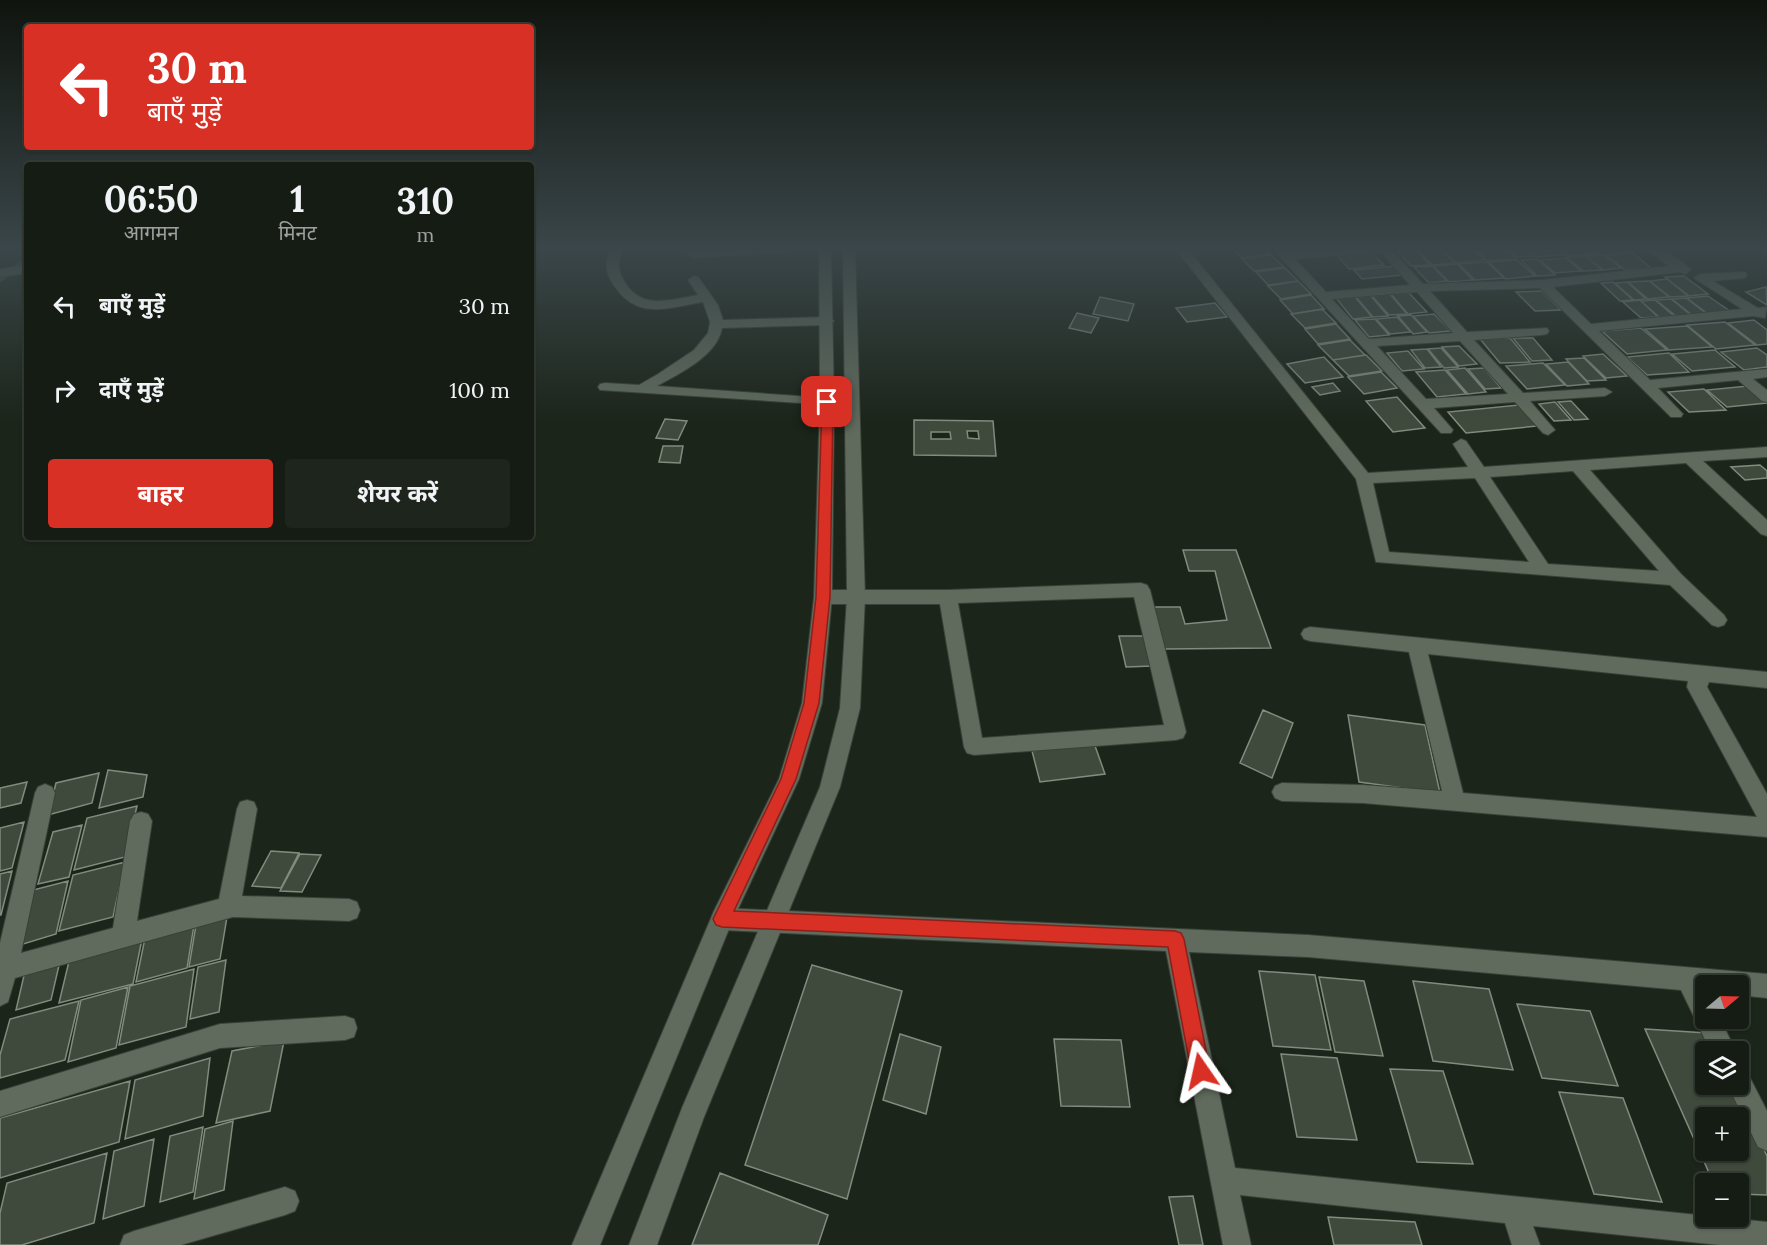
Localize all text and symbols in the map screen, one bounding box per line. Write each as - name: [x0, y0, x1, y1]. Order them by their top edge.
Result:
- text: 30 m: [147, 41, 247, 95]
- icon: left: [48, 48, 126, 126]
- text: बाएँ मुड़ें: [147, 94, 222, 128]
- text: 06:50: [104, 176, 199, 222]
- text: 1: [290, 176, 305, 222]
- text: 310: [397, 178, 454, 224]
- text: आगमन: [124, 220, 179, 245]
- text: मिनट: [278, 220, 317, 245]
- text: m: [416, 222, 434, 247]
- icon: left: [48, 290, 81, 323]
- text: बाएँ मुड़ें: [99, 291, 165, 319]
- text: 30 m: [459, 292, 510, 320]
- icon: right: [48, 374, 81, 407]
- text: दाएँ मुड़ें: [99, 375, 164, 403]
- text: 100 m: [449, 376, 510, 404]
- pin: [801, 376, 852, 427]
- icon: arrive: [810, 385, 843, 418]
- button: बाहर: [48, 459, 273, 528]
- button: शेयर करें: [285, 459, 510, 528]
- north arrow: [1695, 975, 1749, 1029]
- map controls: [1695, 975, 1749, 1227]
- position arrow: [1169, 1039, 1233, 1103]
- button: layers: [1695, 1041, 1749, 1095]
- button: +: [1695, 1107, 1749, 1161]
- button: −: [1695, 1173, 1749, 1227]

